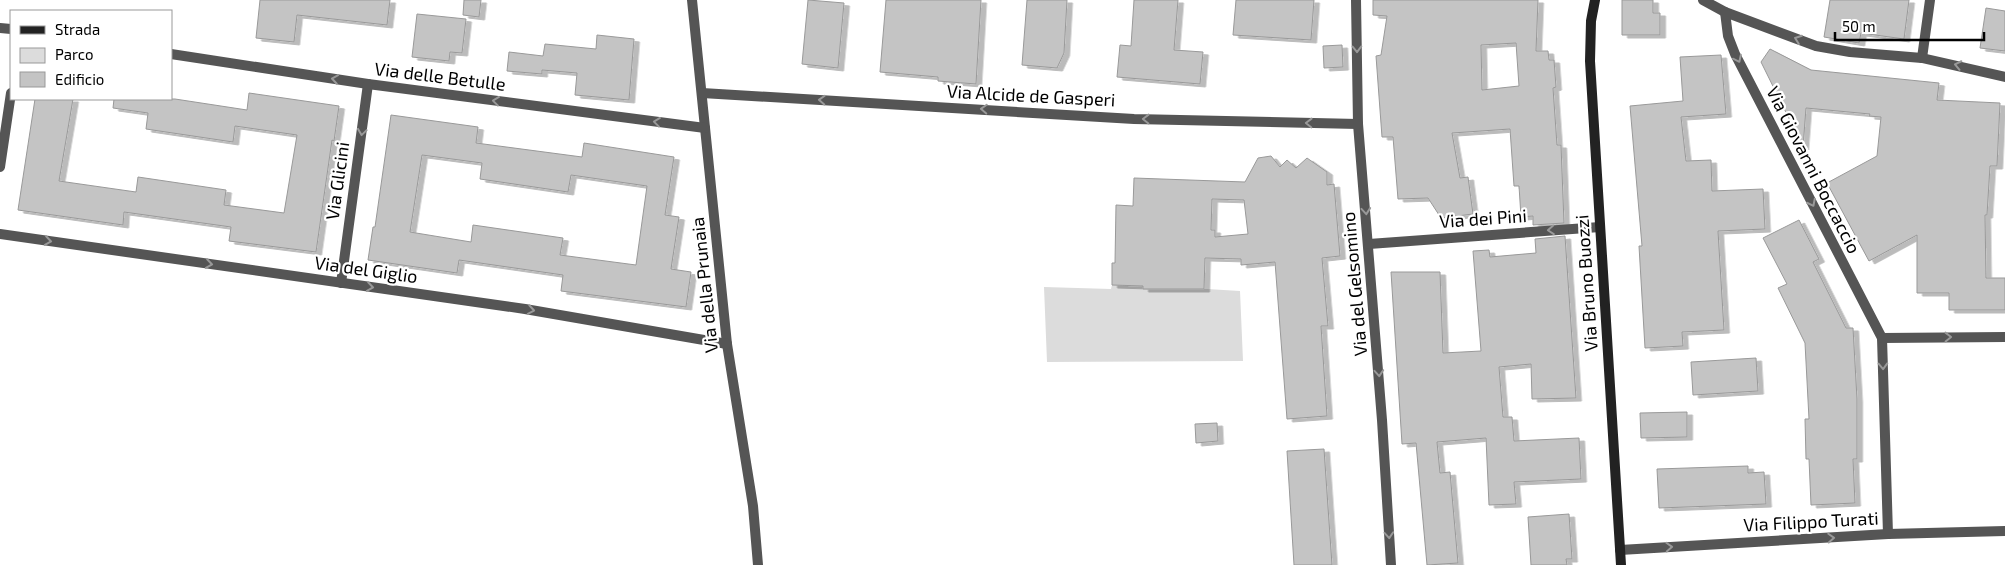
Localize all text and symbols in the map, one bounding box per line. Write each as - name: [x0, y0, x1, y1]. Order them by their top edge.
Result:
- legend: [10, 10, 172, 100]
- scale bar: [1835, 10, 1984, 42]
- text: 50 m: [1842, 17, 1876, 35]
- text: Strada: [55, 20, 100, 38]
- one-way arrow: [1794, 35, 1803, 45]
- text: Parco: [55, 45, 94, 63]
- one-way arrow: [1351, 45, 1362, 53]
- one-way arrow: [1732, 54, 1742, 63]
- street label: Via delle Betulle: [373, 57, 507, 95]
- one-way arrow: [1953, 60, 1962, 71]
- text: Edificio: [55, 70, 104, 88]
- one-way arrow: [330, 74, 338, 85]
- street label: Via Alcide de Gasperi: [946, 80, 1116, 110]
- street label: Via Giovanni Boccaccio: [1762, 82, 1866, 257]
- one-way arrow: [818, 94, 826, 105]
- one-way arrow: [491, 96, 500, 106]
- one-way arrow: [980, 104, 988, 115]
- one-way arrow: [1142, 114, 1150, 124]
- one-way arrow: [652, 117, 661, 127]
- one-way arrow: [1305, 118, 1312, 128]
- one-way arrow: [357, 128, 367, 137]
- street label: Via Glicini: [321, 140, 353, 221]
- one-way arrow: [1806, 198, 1816, 207]
- street label: Via dei Pini: [1438, 204, 1527, 232]
- one-way arrow: [1360, 207, 1371, 215]
- street label: Via del Gelsomino: [1337, 211, 1371, 357]
- street label: Via Bruno Buozzi: [1570, 214, 1602, 352]
- street label: Via della Prunaia: [686, 216, 722, 354]
- one-way arrow: [1547, 225, 1555, 236]
- one-way arrow: [45, 235, 53, 246]
- street label: Via del Giglio: [313, 251, 419, 287]
- one-way arrow: [205, 258, 213, 269]
- one-way arrow: [366, 281, 374, 292]
- one-way arrow: [526, 305, 535, 315]
- one-way arrow: [1945, 332, 1953, 343]
- one-way arrow: [1878, 363, 1888, 371]
- one-way arrow: [1373, 369, 1384, 377]
- street label: Via Filippo Turati: [1743, 506, 1879, 536]
- one-way arrow: [1384, 531, 1395, 539]
- one-way arrow: [1827, 532, 1835, 543]
- one-way arrow: [1665, 542, 1673, 553]

